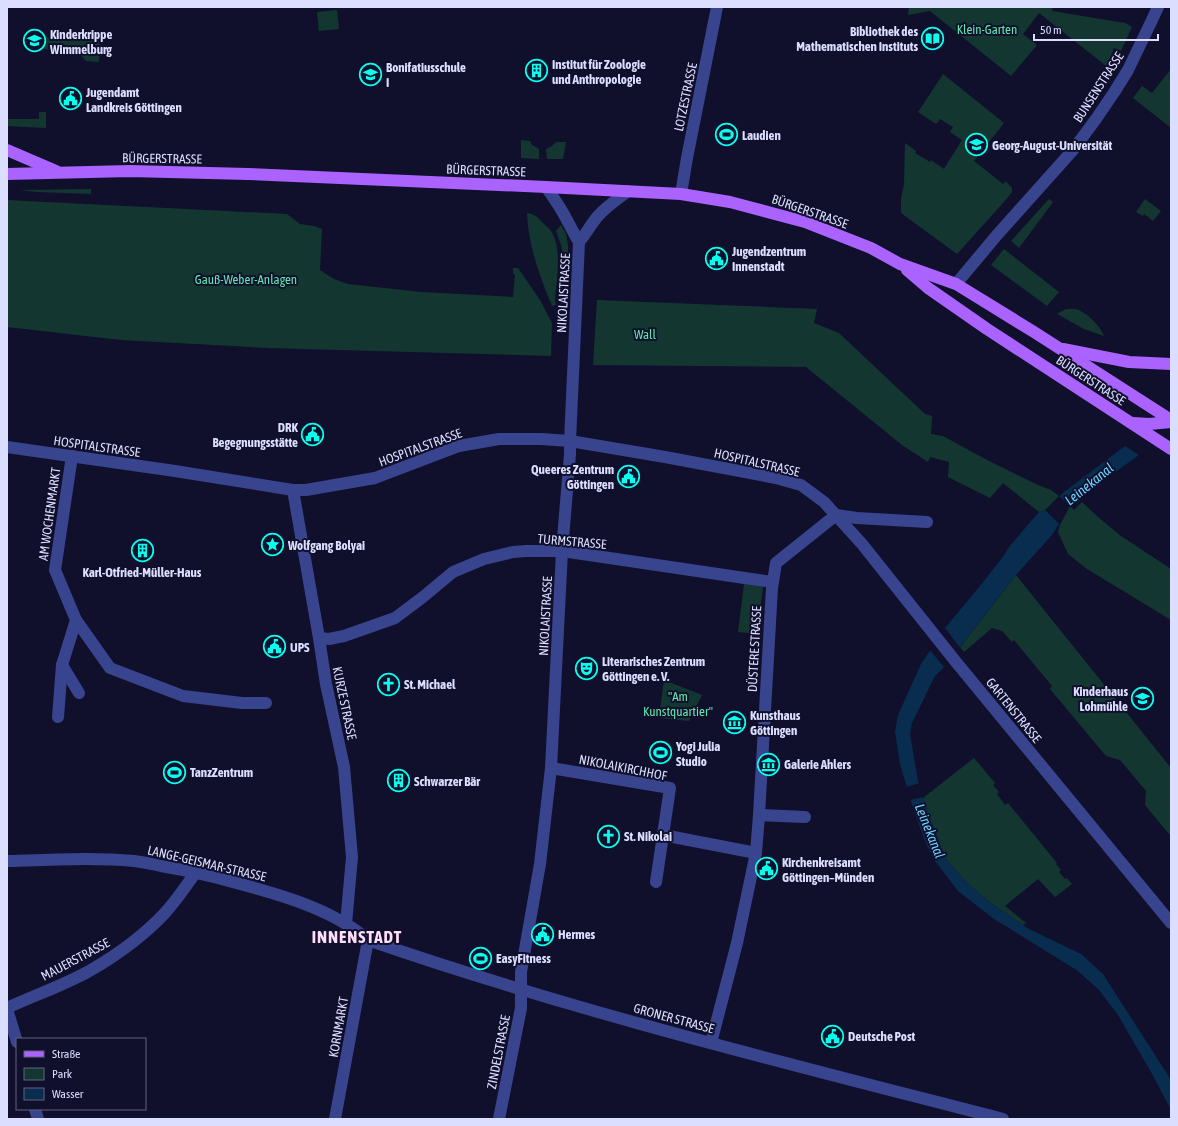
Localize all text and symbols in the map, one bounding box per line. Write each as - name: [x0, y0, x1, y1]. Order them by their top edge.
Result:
- scale bar: [1034, 16, 1158, 42]
- park label: Klein-Garten: [957, 22, 1017, 37]
- text: 50 m: [1040, 23, 1062, 37]
- place label: Bibliothek des Mathematischen Instituts: [796, 24, 918, 54]
- library icon: Bibliothek des Mathematischen Instituts: [920, 25, 946, 51]
- place label: Kinderkrippe Wimmelburg: [49, 27, 112, 57]
- school or university icon: Kinderkrippe Wimmelburg: [21, 28, 47, 54]
- street label: BUNSENSTRASSE: [1070, 49, 1127, 125]
- place label: Institut für Zoologie und Anthropologie: [552, 57, 646, 87]
- building icon: Institut für Zoologie und Anthropologie: [524, 58, 550, 84]
- place label: Bonifatiusschule I: [386, 60, 466, 90]
- school or university icon: Bonifatiusschule I: [357, 61, 383, 87]
- street label: LOTZESTRASSE: [671, 61, 700, 133]
- place label: Jugendamt Landkreis Göttingen: [85, 85, 182, 115]
- public building icon: Jugendamt Landkreis Göttingen: [58, 86, 84, 112]
- sports icon: Laudien: [713, 122, 739, 148]
- place label: Laudien: [742, 128, 781, 143]
- school or university icon: Georg-August-Universität: [964, 132, 990, 158]
- place label: Georg-August-Universität: [992, 138, 1113, 153]
- street label: BÜRGERSTRASSE: [122, 150, 202, 167]
- street label: BÜRGERSTRASSE: [446, 162, 526, 179]
- street label: BÜRGERSTRASSE: [770, 191, 850, 232]
- place label: Jugendzentrum Innenstadt: [731, 244, 806, 274]
- public building icon: Jugendzentrum Innenstadt: [704, 245, 730, 271]
- street label: NIKOLAISTRASSE: [554, 252, 573, 333]
- park label: Gauß-Weber-Anlagen: [195, 272, 297, 287]
- park label: Wall: [634, 327, 657, 342]
- street label: BÜRGERSTRASSE: [1053, 352, 1129, 409]
- place label: DRK Begegnungsstätte: [212, 420, 299, 450]
- public building icon: DRK Begegnungsstätte: [300, 421, 326, 447]
- street label: HOSPITALSTRASSE: [377, 425, 464, 469]
- street label: HOSPITALSTRASSE: [53, 433, 142, 460]
- street label: HOSPITALSTRASSE: [713, 445, 802, 480]
- water label: Leinekanal: [1062, 459, 1117, 508]
- place label: Queeres Zentrum Göttingen: [531, 462, 614, 492]
- public building icon: Queeres Zentrum Göttingen: [616, 463, 642, 489]
- street label: AM WOCHENMARKT: [36, 466, 64, 562]
- street label: TURMSTRASSE: [537, 531, 607, 552]
- place icon: Wolfgang Bolyai: [260, 532, 286, 558]
- building icon: Karl-Otfried-Müller-Haus: [129, 537, 155, 563]
- place label: Wolfgang Bolyai: [287, 538, 365, 553]
- place label: Karl-Otfried-Müller-Haus: [83, 565, 202, 580]
- street label: NIKOLAISTRASSE: [536, 575, 555, 656]
- street label: DÜSTERE STRASSE: [745, 605, 764, 692]
- public building icon: UPS: [262, 634, 288, 660]
- place label: UPS: [290, 640, 310, 655]
- place label: Literarisches Zentrum Göttingen e. V.: [602, 654, 705, 684]
- theatre icon: Literarisches Zentrum Göttingen e. V.: [573, 655, 599, 681]
- street label: KURZE STRASSE: [329, 665, 360, 741]
- church icon: St. Michael: [375, 671, 401, 697]
- street label: GARTENSTRASSE: [983, 675, 1045, 746]
- place label: St. Michael: [404, 677, 456, 692]
- place label: Kinderhaus Lohmühle: [1073, 684, 1128, 714]
- school or university icon: Kinderhaus Lohmühle: [1130, 685, 1156, 711]
- park label: "Am Kunstquartier": [643, 689, 713, 719]
- place label: Kunsthaus Göttingen: [750, 708, 801, 738]
- museum icon: Kunsthaus Göttingen: [721, 709, 747, 735]
- place label: Yogi Julia Studio: [675, 739, 720, 769]
- sports icon: Yogi Julia Studio: [647, 740, 673, 766]
- museum icon: Galerie Ahlers: [756, 751, 782, 777]
- street label: NIKOLAIKIRCHHOF: [578, 752, 669, 783]
- place label: Galerie Ahlers: [784, 757, 851, 772]
- sports icon: TanzZentrum: [161, 759, 187, 785]
- place label: TanzZentrum: [190, 765, 253, 780]
- building icon: Schwarzer Bär: [385, 768, 411, 794]
- place label: Schwarzer Bär: [414, 774, 481, 789]
- water label: Leinekanal: [912, 801, 948, 861]
- church icon: St. Nikolai: [595, 823, 621, 849]
- place label: St. Nikolai: [624, 829, 672, 844]
- street label: LANGE-GEISMAR-STRASSE: [146, 843, 268, 885]
- place label: Kirchenkreisamt Göttingen–Münden: [782, 855, 874, 885]
- public building icon: Kirchenkreisamt Göttingen–Münden: [753, 856, 779, 882]
- public building icon: Hermes: [530, 921, 556, 947]
- district label: INNENSTADT: [312, 927, 402, 947]
- place label: Hermes: [558, 927, 596, 942]
- street label: MAUERSTRASSE: [38, 935, 112, 984]
- sports icon: EasyFitness: [468, 945, 494, 971]
- place label: EasyFitness: [496, 951, 551, 966]
- street label: KORNMARKT: [326, 995, 351, 1059]
- street label: GRONER STRASSE: [632, 1001, 716, 1037]
- street label: ZINDELSTRASSE: [484, 1013, 513, 1090]
- public building icon: Deutsche Post: [819, 1023, 845, 1049]
- place label: Deutsche Post: [848, 1029, 916, 1044]
- legend: [16, 1038, 146, 1110]
- text: Straße: [52, 1047, 80, 1061]
- text: Park: [52, 1067, 73, 1081]
- text: Wasser: [52, 1087, 84, 1101]

